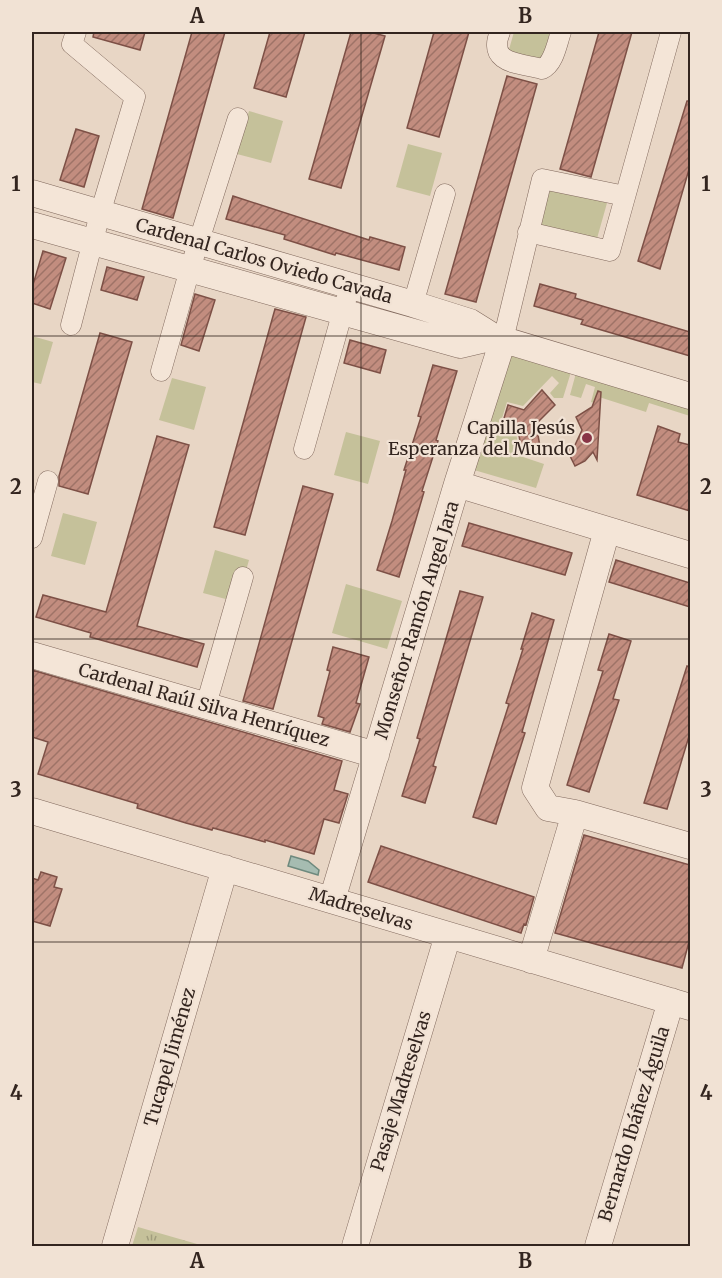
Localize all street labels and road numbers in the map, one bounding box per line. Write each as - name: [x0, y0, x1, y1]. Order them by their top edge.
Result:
- street label: Cardenal Carlos Oviedo Cavada: [133, 213, 395, 308]
- street label: Monseñor Ramón Angel Jara: [369, 498, 464, 742]
- street label: Cardenal Raúl Silva Henríquez: [76, 658, 333, 751]
- street label: Madreselvas: [306, 882, 416, 935]
- street label: Tucapel Jiménez: [139, 985, 200, 1129]
- street label: Pasaje Madreselvas: [365, 1008, 436, 1174]
- street label: Bernardo Ibáñez Águila: [593, 1023, 674, 1225]

